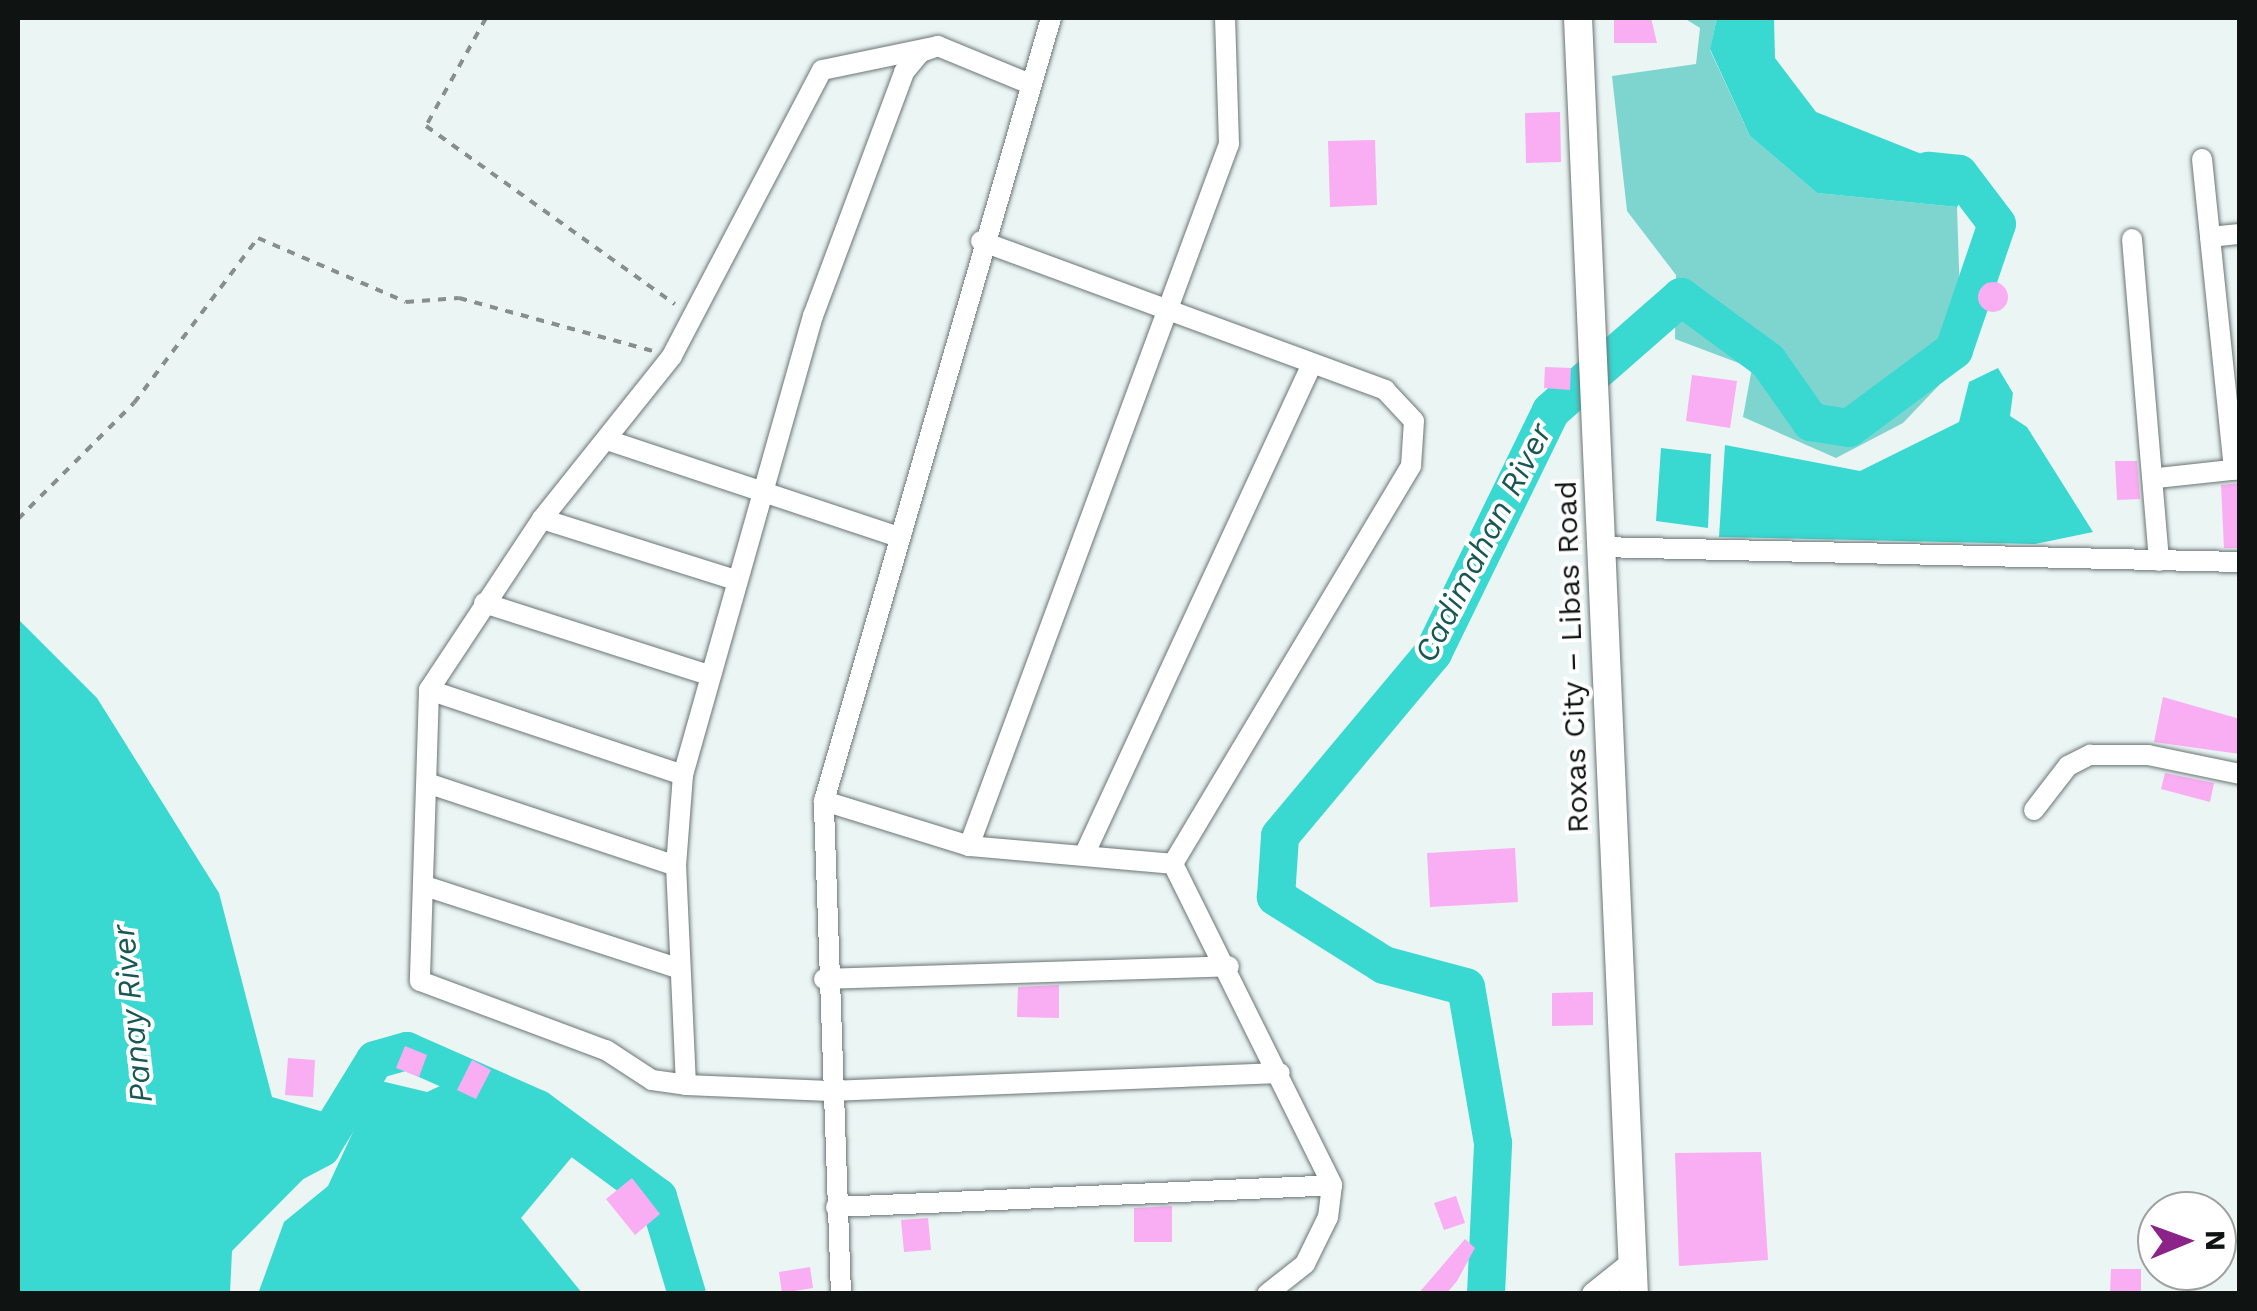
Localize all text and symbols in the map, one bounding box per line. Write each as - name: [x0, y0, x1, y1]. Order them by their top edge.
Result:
- water label: Cadimahan River: [1406, 417, 1560, 669]
- street label: Roxas City – Libas Road: [1548, 480, 1596, 834]
- water label: Panay River: [103, 922, 161, 1106]
- north arrow: [2137, 1191, 2237, 1291]
- text: N: [2199, 1230, 2232, 1251]

